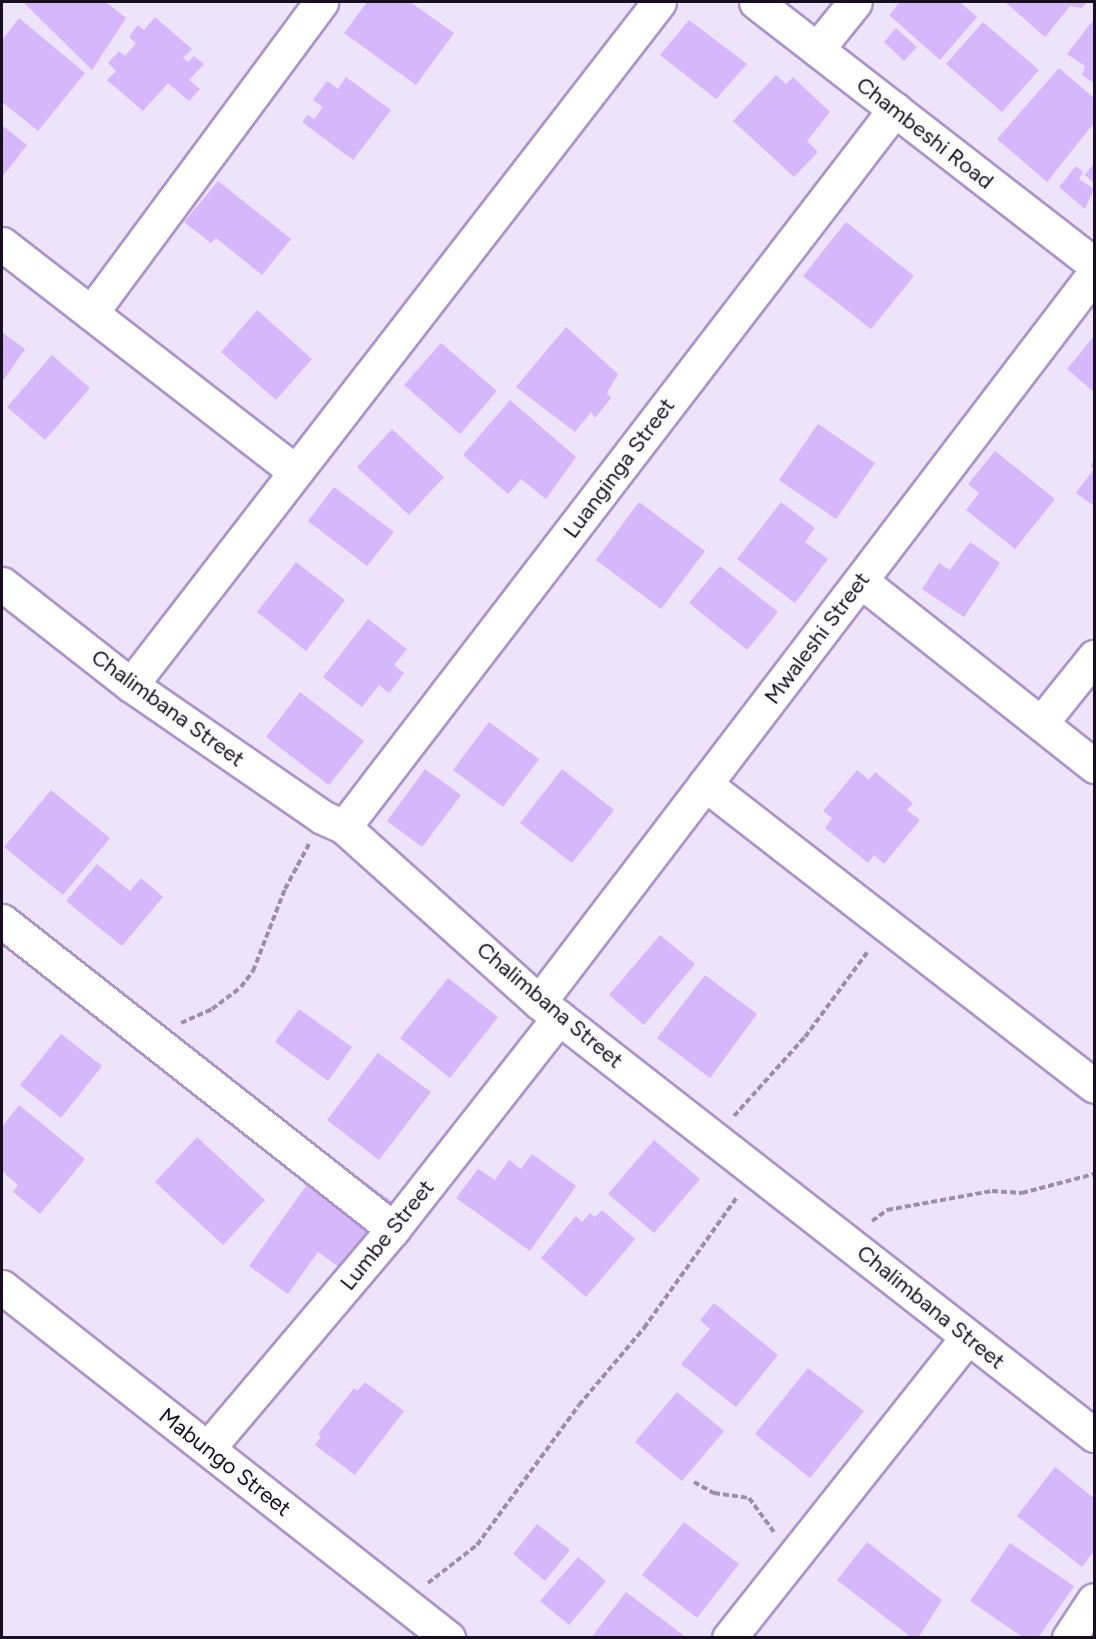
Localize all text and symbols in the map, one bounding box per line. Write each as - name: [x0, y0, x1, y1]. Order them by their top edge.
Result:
- street label: Chambeshi Road: [851, 71, 999, 195]
- street label: Luanginga Street: [558, 393, 680, 543]
- street label: Mwaleshi Street: [759, 567, 875, 709]
- street label: Chalimbana Street: [86, 644, 250, 772]
- street label: Chalimbana Street: [472, 936, 628, 1074]
- street label: Lumbe Street: [334, 1174, 440, 1296]
- street label: Chalimbana Street: [852, 1239, 1010, 1375]
- street label: Mabungo Street: [154, 1402, 296, 1522]

